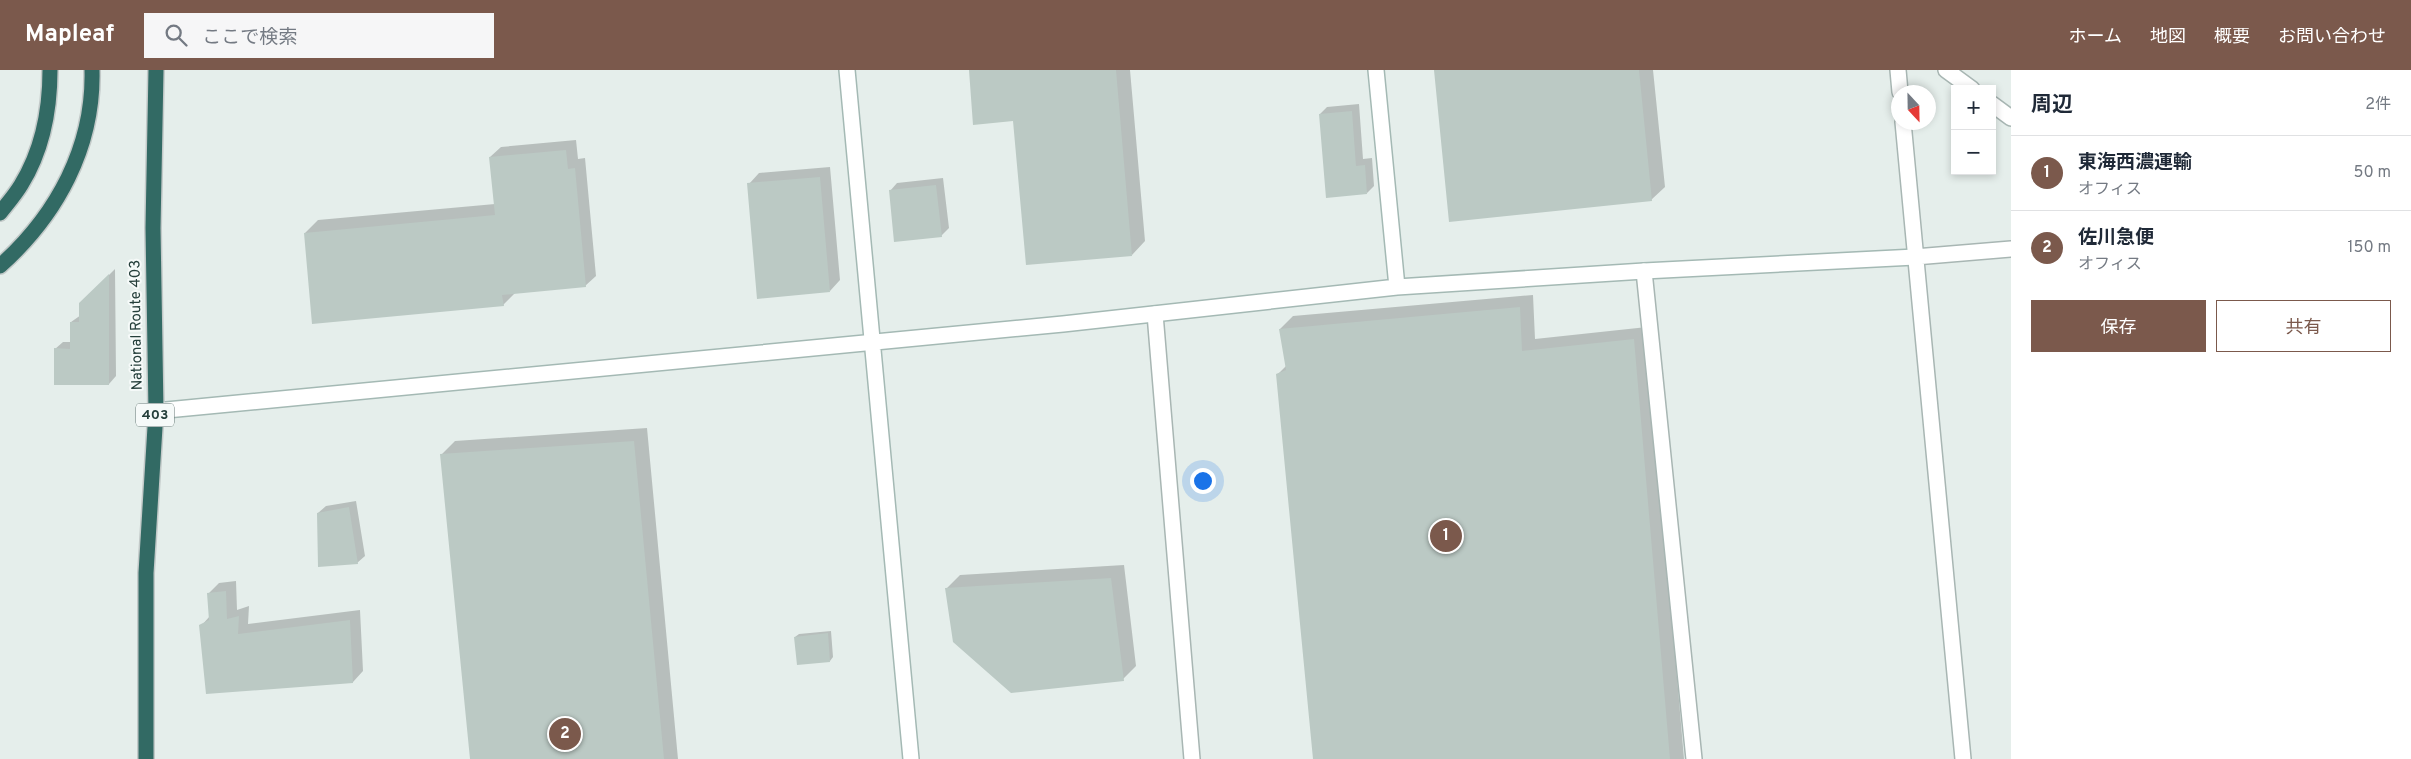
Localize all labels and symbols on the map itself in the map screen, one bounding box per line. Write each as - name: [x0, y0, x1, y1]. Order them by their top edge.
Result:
- north arrow: [1891, 85, 1936, 130]
- street label: National Route 403: [126, 260, 148, 390]
- road number: 403: [136, 404, 174, 426]
- your location: [1190, 468, 1216, 494]
- pin: 1: [1430, 517, 1462, 555]
- pin: 2: [549, 715, 581, 753]

